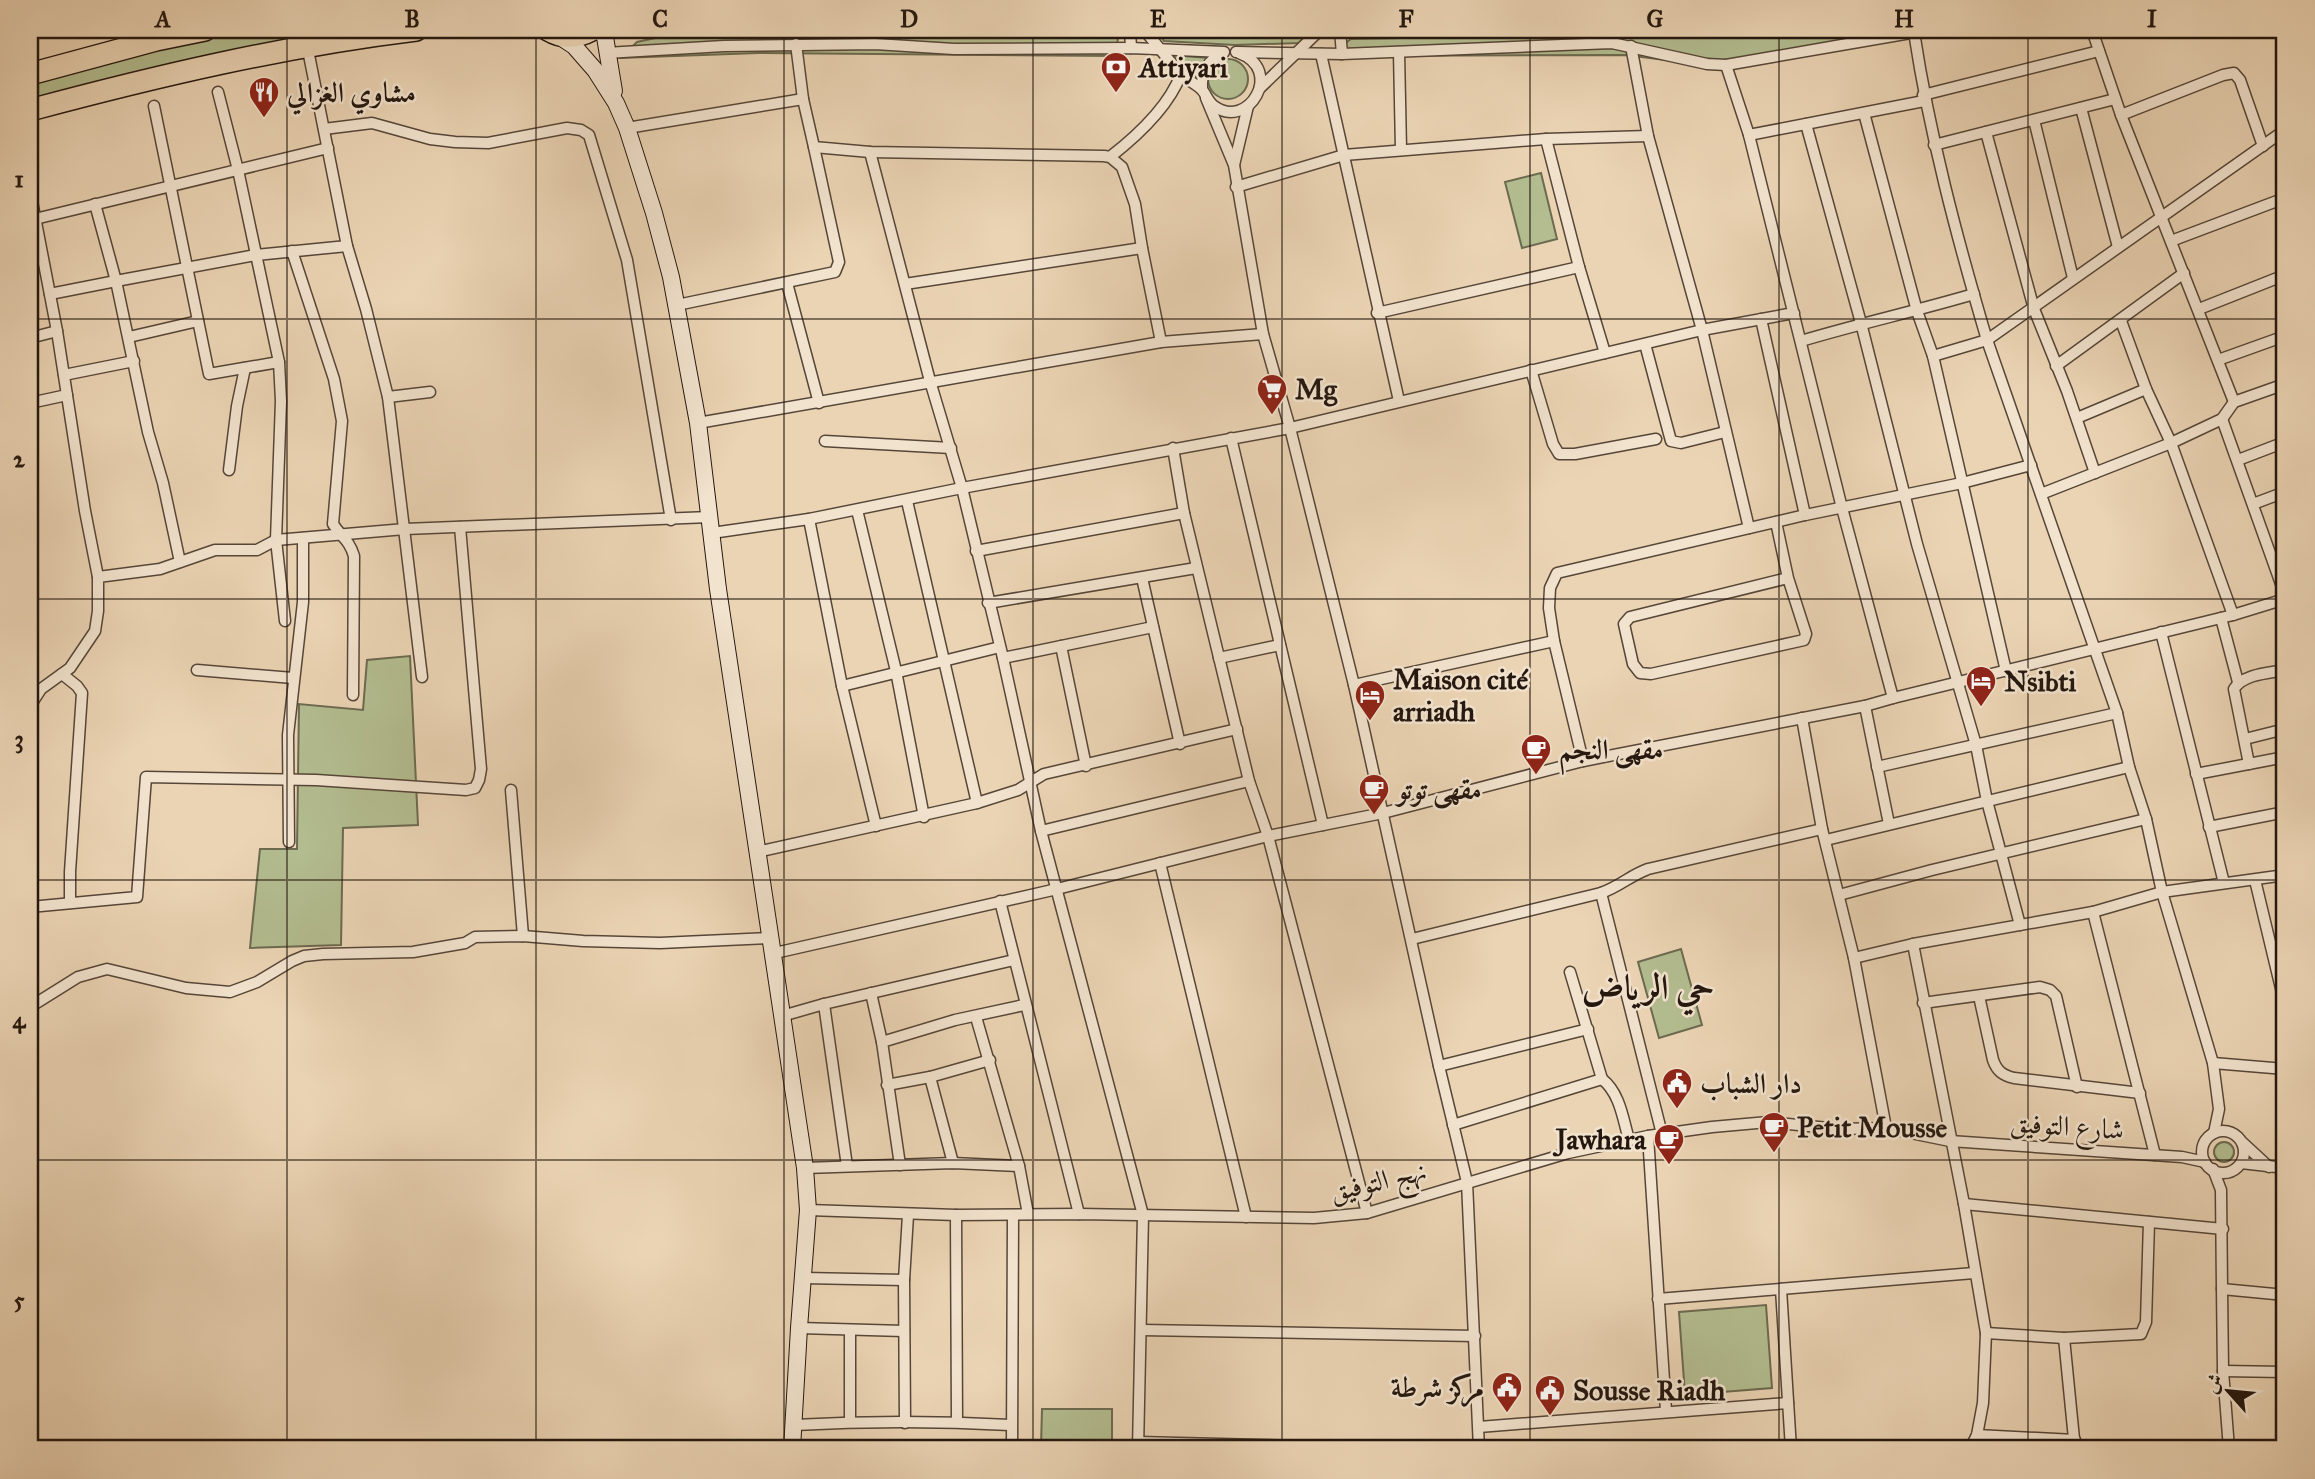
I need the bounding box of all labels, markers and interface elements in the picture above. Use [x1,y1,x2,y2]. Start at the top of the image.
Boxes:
text: A [153,5,171,33]
text: B [404,5,420,33]
text: C [652,5,668,33]
text: D [900,5,918,33]
text: E [1150,5,1167,33]
text: F [1398,5,1414,33]
text: G [1647,5,1664,33]
text: H [1894,5,1914,33]
text: I [2147,5,2157,33]
bank icon: Attiyari [1099,50,1133,94]
place label: Attiyari [1137,50,1228,85]
restaurant icon: مشاوي الغزالي [247,75,281,119]
place label: مشاوي الغزالي [286,75,416,115]
text: 1 [14,165,24,193]
supermarket icon: Mg [1255,372,1289,416]
place label: Mg [1295,372,1338,407]
text: 2 [13,445,25,473]
place label: Maison cité arriadh [1393,662,1528,729]
hotel icon: Nsibti [1964,664,1998,708]
place label: Nsibti [2004,664,2076,699]
hotel icon: Maison cité arriadh [1353,678,1387,722]
text: 3 [14,725,24,754]
cafe icon: مقهى النجم [1519,732,1553,776]
place label: مقهى النجم [1559,732,1663,775]
cafe icon: مقهى توتو [1357,772,1391,816]
place label: مقهى توتو [1394,772,1482,809]
district label: حي الرياض [1582,966,1714,1016]
text: 4 [13,1006,27,1034]
public building icon: دار الشباب [1660,1066,1694,1110]
place label: دار الشباب [1700,1066,1802,1101]
street label: شارع التوفيق [2008,1105,2125,1153]
cafe icon: Petit Mousse [1757,1110,1791,1154]
place label: Petit Mousse [1797,1110,1948,1145]
place label: Jawhara [1552,1122,1647,1157]
cafe icon: Jawhara [1652,1122,1686,1166]
street label: نهج التوفيق [1326,1153,1431,1216]
text: 5 [14,1286,25,1314]
north arrow [2192,1356,2262,1426]
place label: مركز شرطة [1391,1370,1484,1408]
public building icon: مركز شرطة [1490,1370,1524,1414]
text: ش [2199,1370,2228,1397]
public building icon: Sousse Riadh [1533,1373,1567,1417]
place label: Sousse Riadh [1573,1373,1726,1408]

